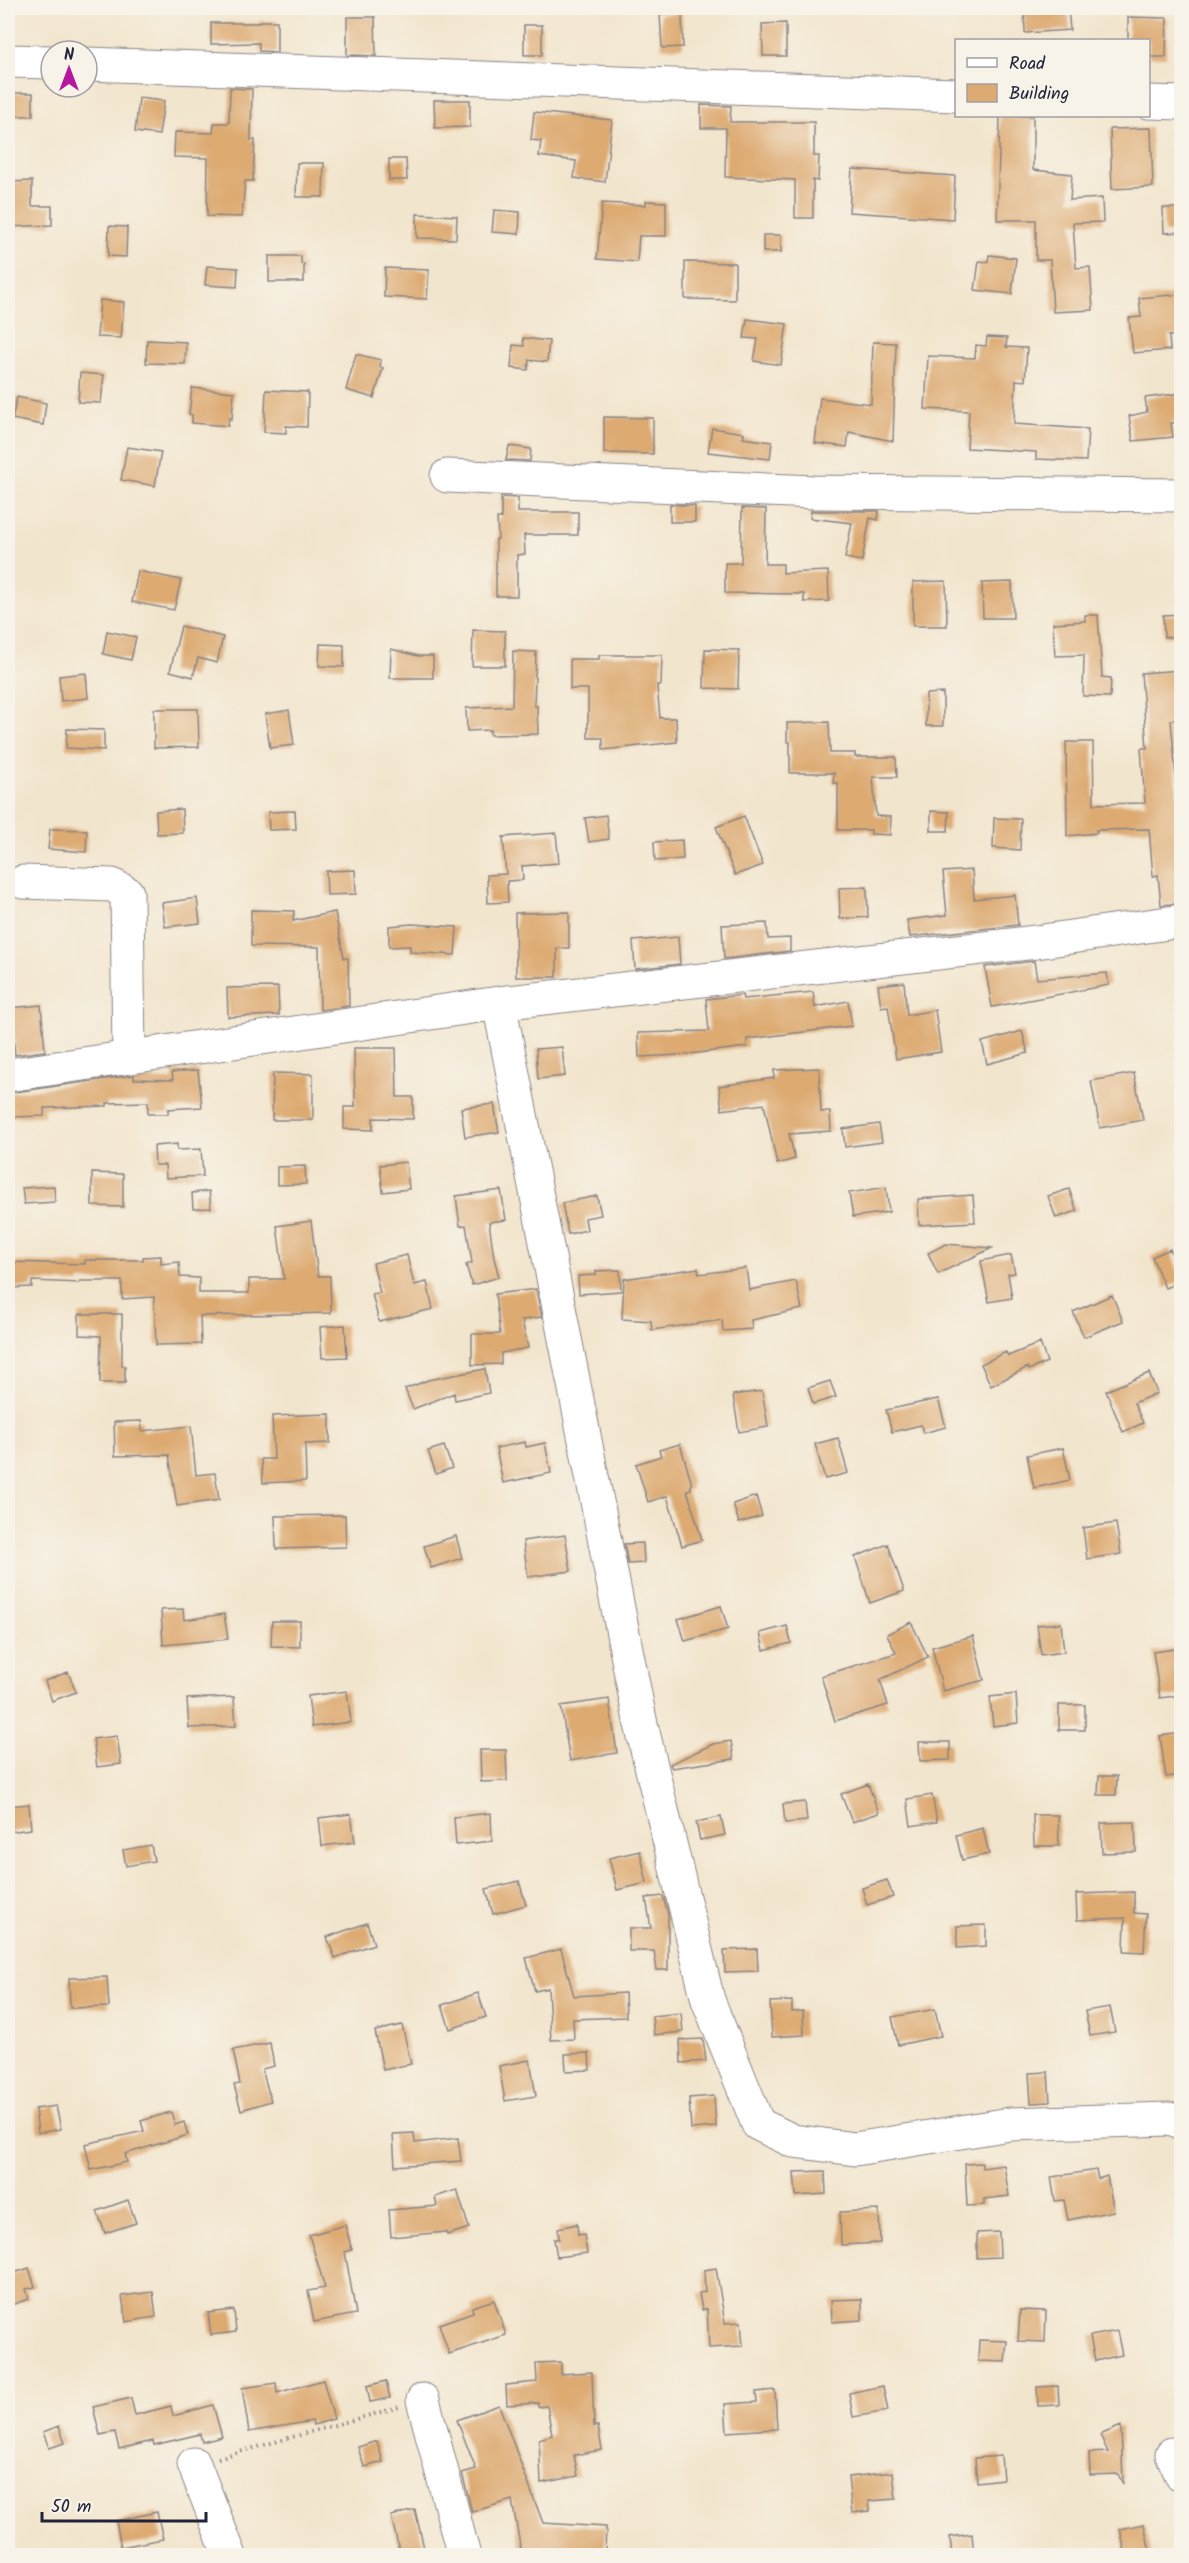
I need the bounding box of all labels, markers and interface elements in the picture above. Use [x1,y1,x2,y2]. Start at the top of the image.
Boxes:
north arrow [39,39,99,99]
legend [955,39,1150,117]
text: N [64,43,74,68]
text: Road [1009,50,1046,79]
text: Building [1009,80,1069,109]
scale bar [42,2485,206,2523]
text: 50 m [51,2493,91,2522]

